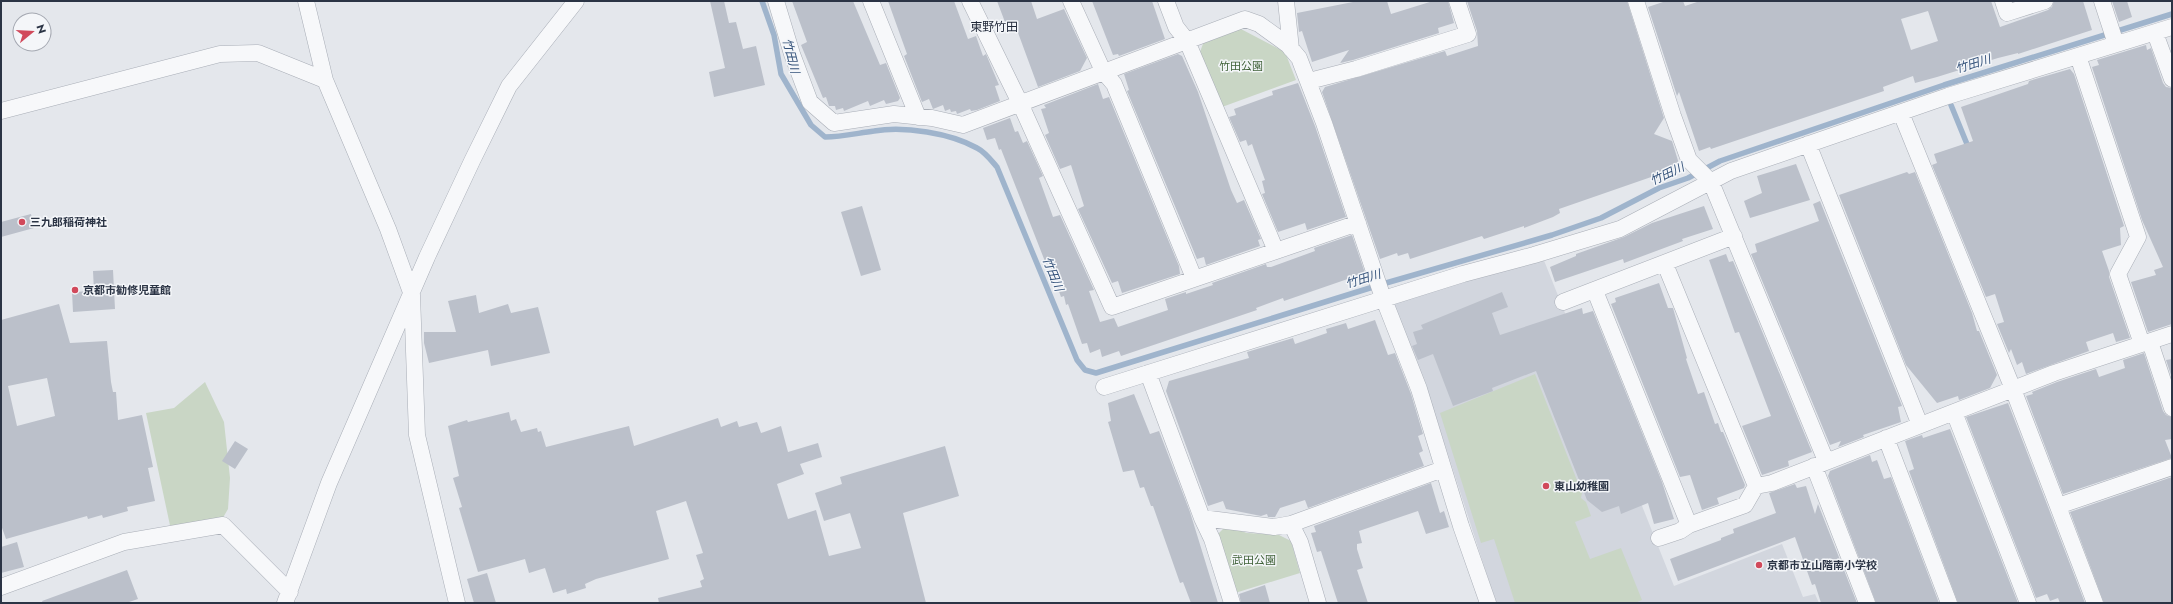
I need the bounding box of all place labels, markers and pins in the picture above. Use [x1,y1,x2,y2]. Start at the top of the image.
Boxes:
place label: 三九郎稲荷神社 [30,214,107,230]
marker: 三九郎稲荷神社 [17,217,27,227]
place label: 京都市勧修児童館 [83,282,171,298]
marker: 京都市勧修児童館 [70,285,80,295]
place label: 東山幼稚園 [1554,478,1609,494]
marker: 東山幼稚園 [1541,481,1551,491]
place label: 京都市立山階南小学校 [1767,557,1877,573]
marker: 京都市立山階南小学校 [1754,560,1764,570]

